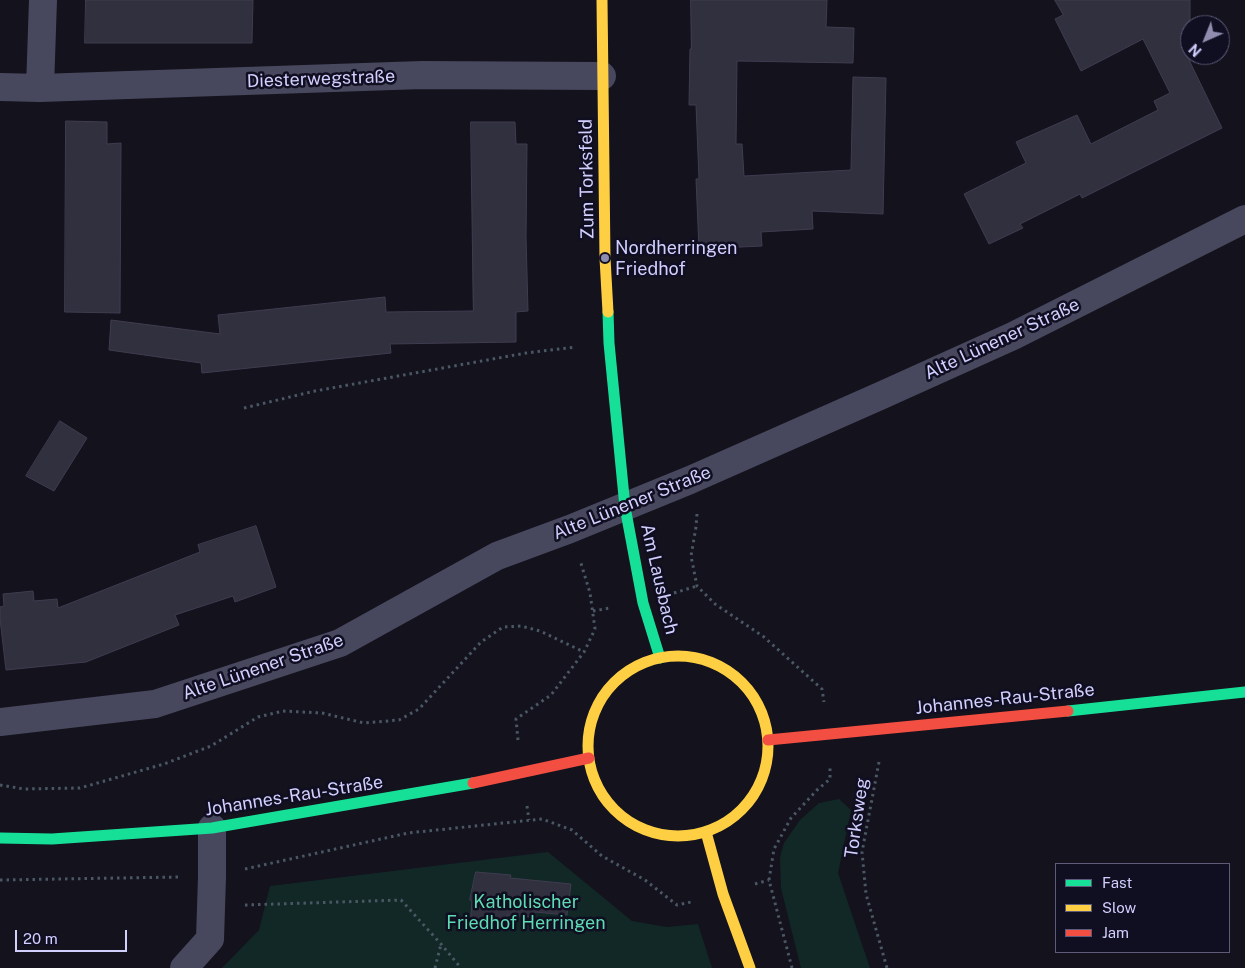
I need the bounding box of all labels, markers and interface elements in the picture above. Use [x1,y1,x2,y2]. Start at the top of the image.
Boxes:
north arrow [1180,15,1230,65]
text: N [1186,41,1205,60]
street label: Diesterwegstraße [246,66,396,92]
street label: Zum Torksfeld [575,119,599,239]
place label: Nordherringen Friedhof [615,237,737,280]
marker: Nordherringen Friedhof [599,252,611,264]
street label: Alte Lünener Straße [921,294,1083,384]
street label: Alte Lünener Straße [550,461,714,545]
street label: Am Lausbach [636,522,682,636]
street label: Alte Lünener Straße [180,629,346,705]
street label: Johannes-Rau-Straße [914,679,1096,719]
street label: Johannes-Rau-Straße [203,771,385,821]
street label: Torksweg [841,776,873,860]
legend [1055,863,1230,953]
text: Fast [1102,874,1132,891]
park label: Katholischer Friedhof Herringen [446,891,606,934]
text: Slow [1102,899,1136,916]
scale bar [18,920,130,952]
text: Jam [1102,924,1129,941]
text: 20 m [23,930,58,947]

